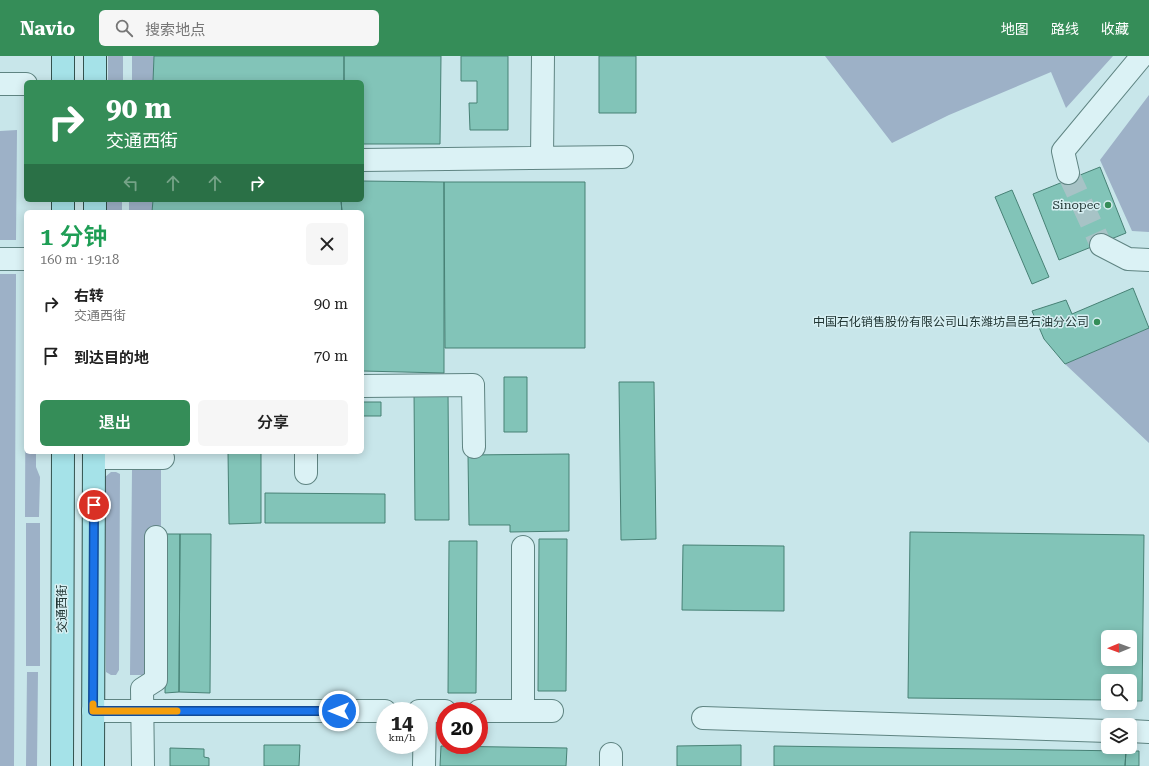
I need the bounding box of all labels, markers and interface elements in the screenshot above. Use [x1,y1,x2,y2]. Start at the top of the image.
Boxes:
search box [99,10,379,46]
text: Navio [20,17,75,40]
icon: search [113,17,135,39]
text: 搜索地点 [145,21,205,39]
text: 地图 [1001,21,1029,37]
text: 路线 [1051,21,1079,37]
text: 收藏 [1101,21,1129,37]
text: 90 m [106,92,171,125]
icon: right [40,96,92,148]
text: 交通西街 [106,130,178,151]
icon: left [120,172,142,194]
icon: ahead [162,172,184,194]
icon: ahead [204,172,226,194]
icon: right [246,172,268,194]
place label: Sinopec [1052,198,1100,212]
marker: Sinopec [1103,200,1113,210]
text: 1 分钟 [40,223,108,251]
button: close [306,223,348,265]
text: 160 m · 19:18 [40,252,119,267]
text: 右转 [74,287,104,305]
icon: right [40,293,62,315]
text: 90 m [314,295,348,313]
text: 交通西街 [74,308,126,323]
place label: 中国石化销售股份有限公司山东潍坊昌邑石油分公司 [813,315,1089,329]
marker: 中国石化销售股份有限公司山东潍坊昌邑石油分公司 [1092,317,1102,327]
icon: arrive [40,345,62,367]
text: 70 m [314,347,348,365]
text: 到达目的地 [74,349,149,367]
button: 退出 [40,400,190,446]
button: 分享 [198,400,348,446]
pin [77,488,111,522]
icon: arrive [83,494,105,516]
street label: 交通西街 [55,585,69,633]
north arrow [1101,630,1137,666]
map controls [1101,630,1137,754]
button: search [1101,674,1137,710]
position arrow [318,690,360,732]
speed limit sign: 20 [436,702,488,754]
text: 14 [391,711,413,735]
button: layers [1101,718,1137,754]
text: km/h [389,732,415,743]

